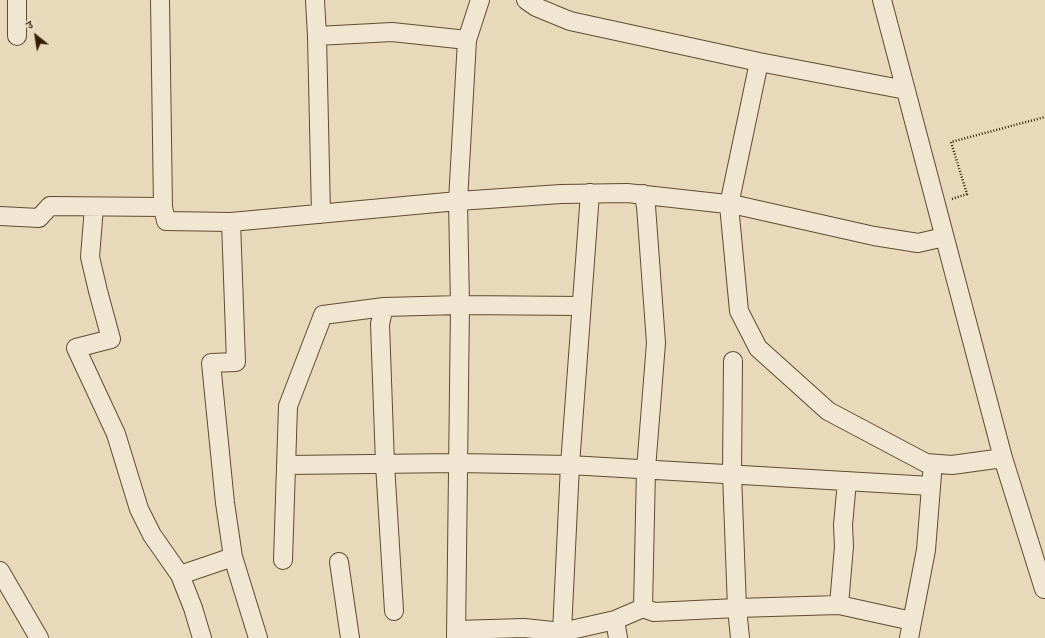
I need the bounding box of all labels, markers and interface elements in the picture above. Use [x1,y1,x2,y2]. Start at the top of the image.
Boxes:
north arrow [16,16,56,56]
text: उ [24,17,36,33]

